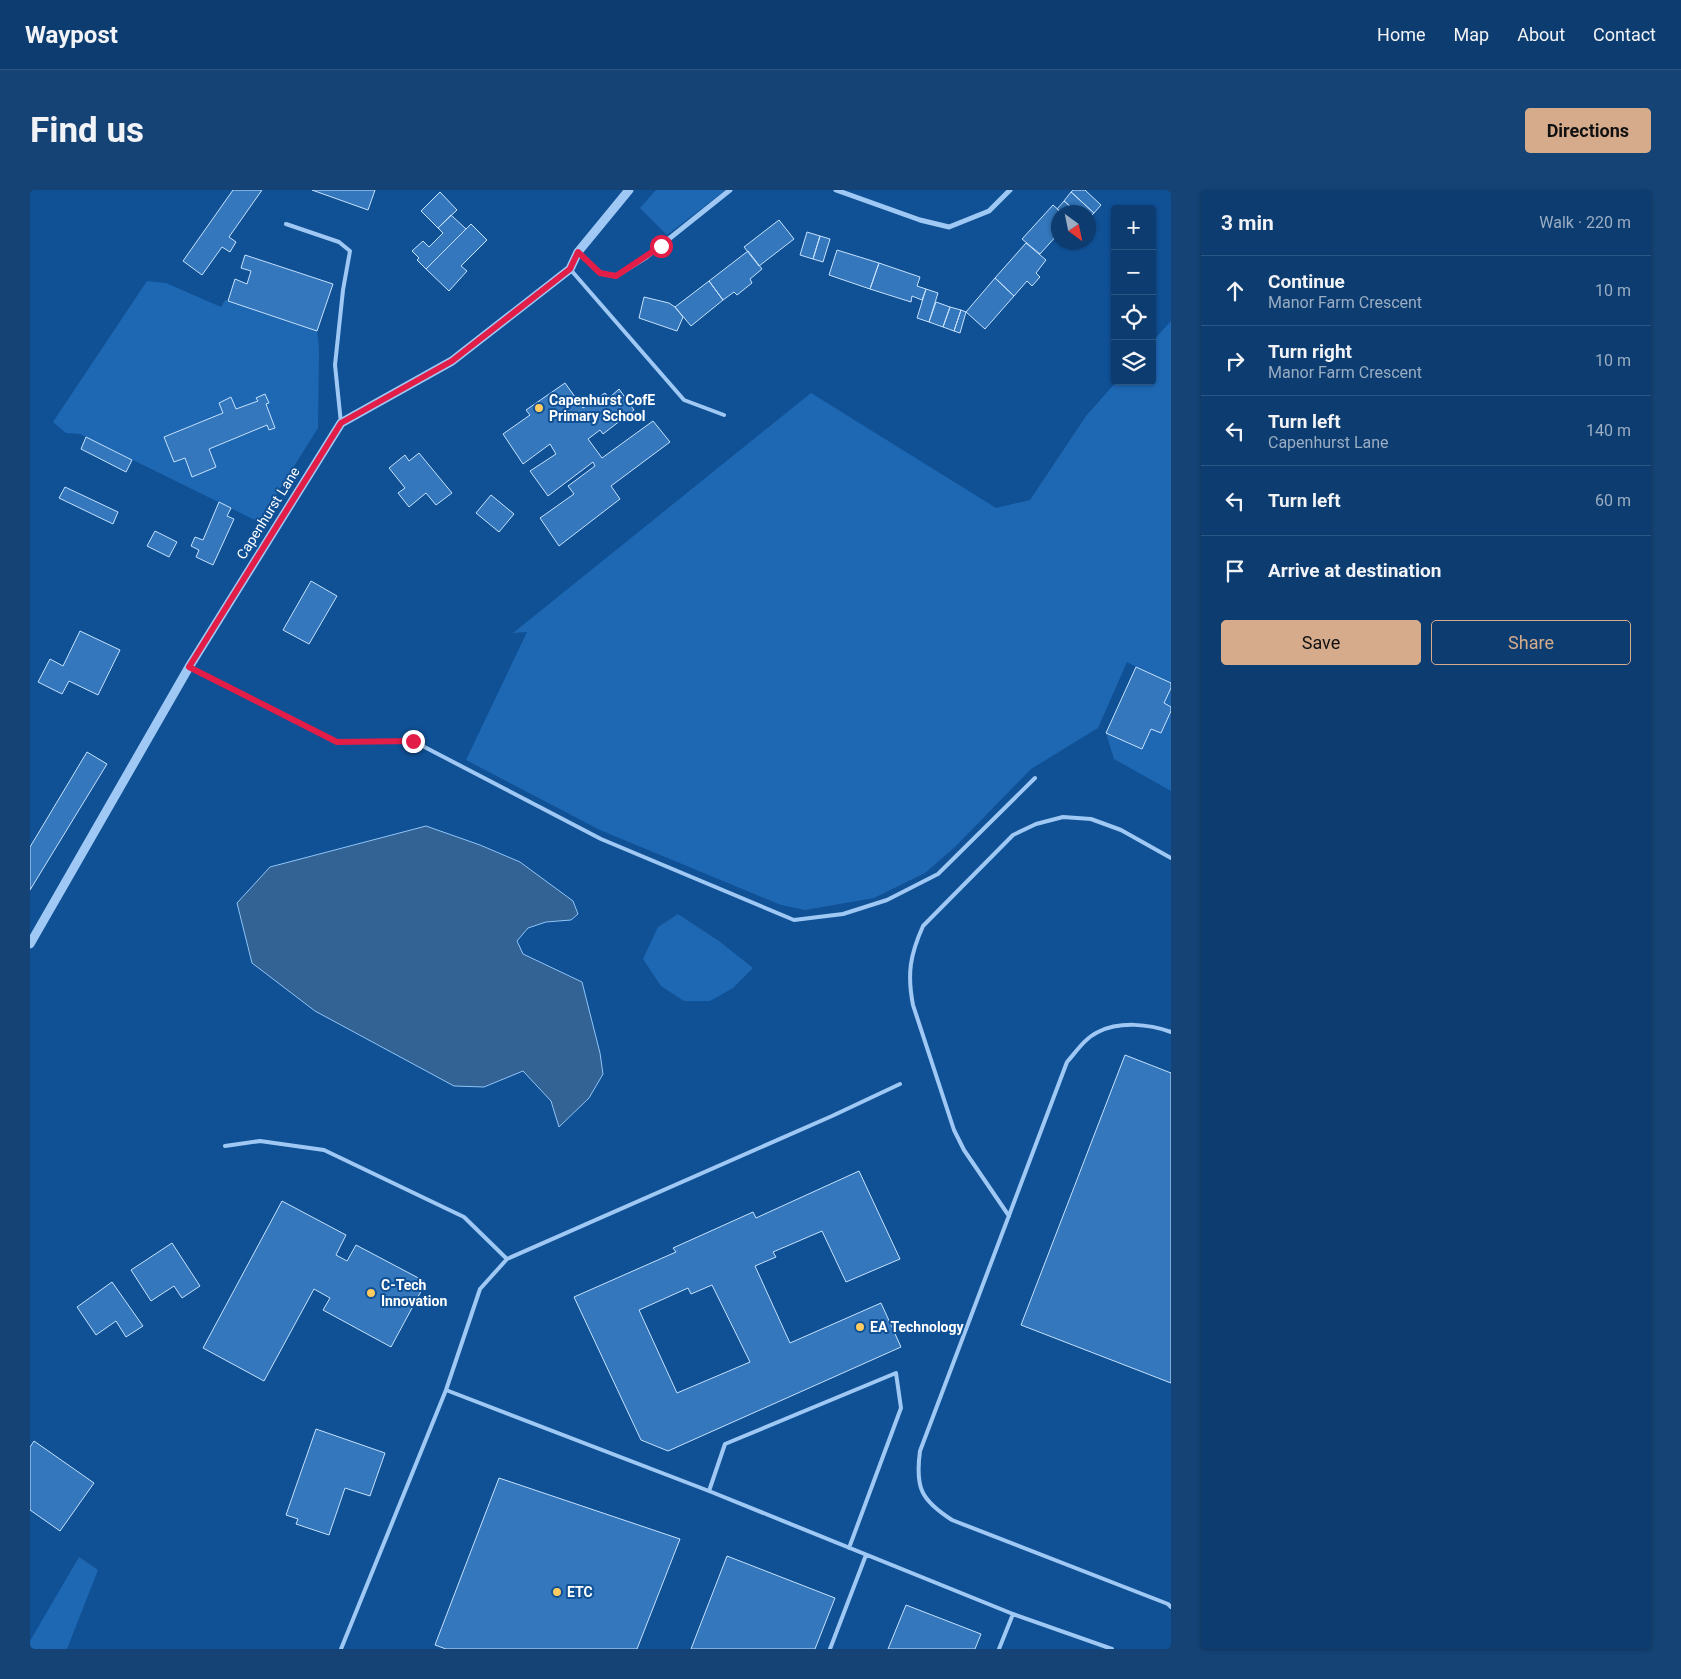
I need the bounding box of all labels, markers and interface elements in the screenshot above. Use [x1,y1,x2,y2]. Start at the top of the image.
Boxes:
text: Waypost [25,21,118,49]
text: Home [1377,24,1426,45]
text: Map [1454,24,1489,45]
text: About [1517,24,1565,45]
text: Contact [1593,24,1656,45]
button: Directions [1525,108,1651,153]
text: Find us [30,110,144,151]
north arrow [1051,205,1096,250]
map controls [1111,205,1156,385]
button: + [1111,205,1156,250]
text: 3 min [1221,211,1274,235]
text: Walk · 220 m [1539,213,1631,232]
route start [650,235,673,258]
button: − [1111,250,1156,295]
text: Continue [1268,270,1345,293]
icon: ahead [1221,277,1249,305]
text: 10 m [1595,281,1631,300]
text: Manor Farm Crescent [1268,293,1422,312]
button: locate [1111,295,1156,340]
button: layers [1111,340,1156,385]
text: Turn right [1268,340,1352,363]
icon: right [1221,347,1249,375]
text: 10 m [1595,351,1631,370]
text: Manor Farm Crescent [1268,363,1422,382]
place label: Capenhurst CofE Primary School [549,392,655,424]
marker: Capenhurst CofE Primary School [533,402,545,414]
text: Turn left [1268,410,1341,433]
icon: left [1221,417,1249,445]
text: 140 m [1586,421,1631,440]
text: Capenhurst Lane [1268,433,1389,452]
street label: Capenhurst Lane [233,464,303,562]
icon: left [1221,487,1249,515]
text: Turn left [1268,489,1341,512]
text: 60 m [1595,491,1631,510]
icon: arrive [1221,557,1249,585]
text: Arrive at destination [1268,559,1441,582]
button: Save [1221,620,1421,665]
button: Share [1431,620,1631,665]
route end [402,730,425,753]
place label: C-Tech Innovation [381,1277,447,1309]
marker: C-Tech Innovation [365,1287,377,1299]
place label: EA Technology [870,1319,964,1335]
marker: EA Technology [854,1321,866,1333]
place label: ETC [567,1584,593,1600]
marker: ETC [551,1586,563,1598]

